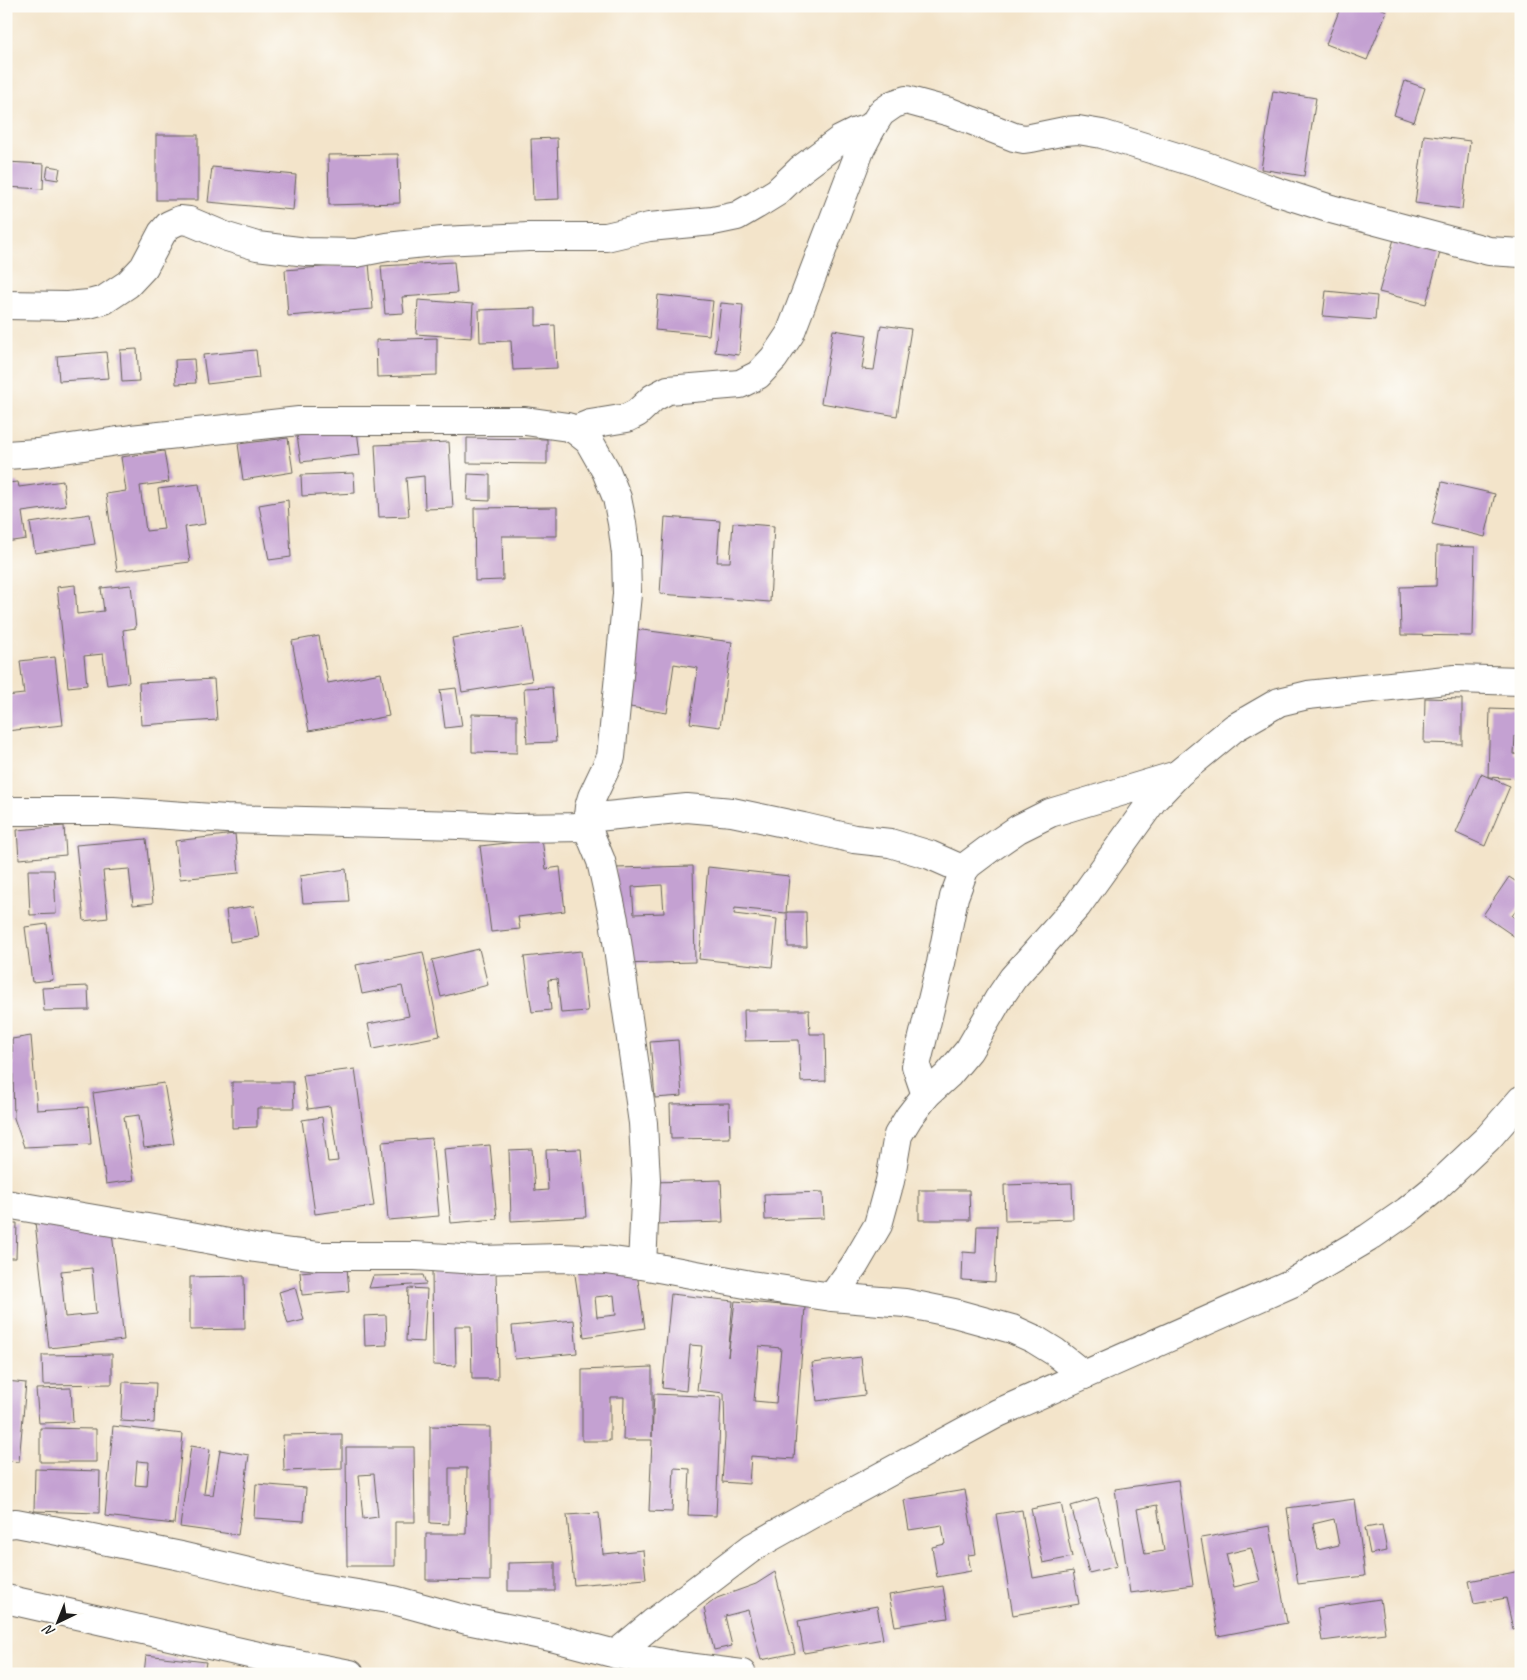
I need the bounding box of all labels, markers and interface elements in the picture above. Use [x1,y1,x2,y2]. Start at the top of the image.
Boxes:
north arrow [32,1598,82,1648]
text: N [39,1620,58,1640]

